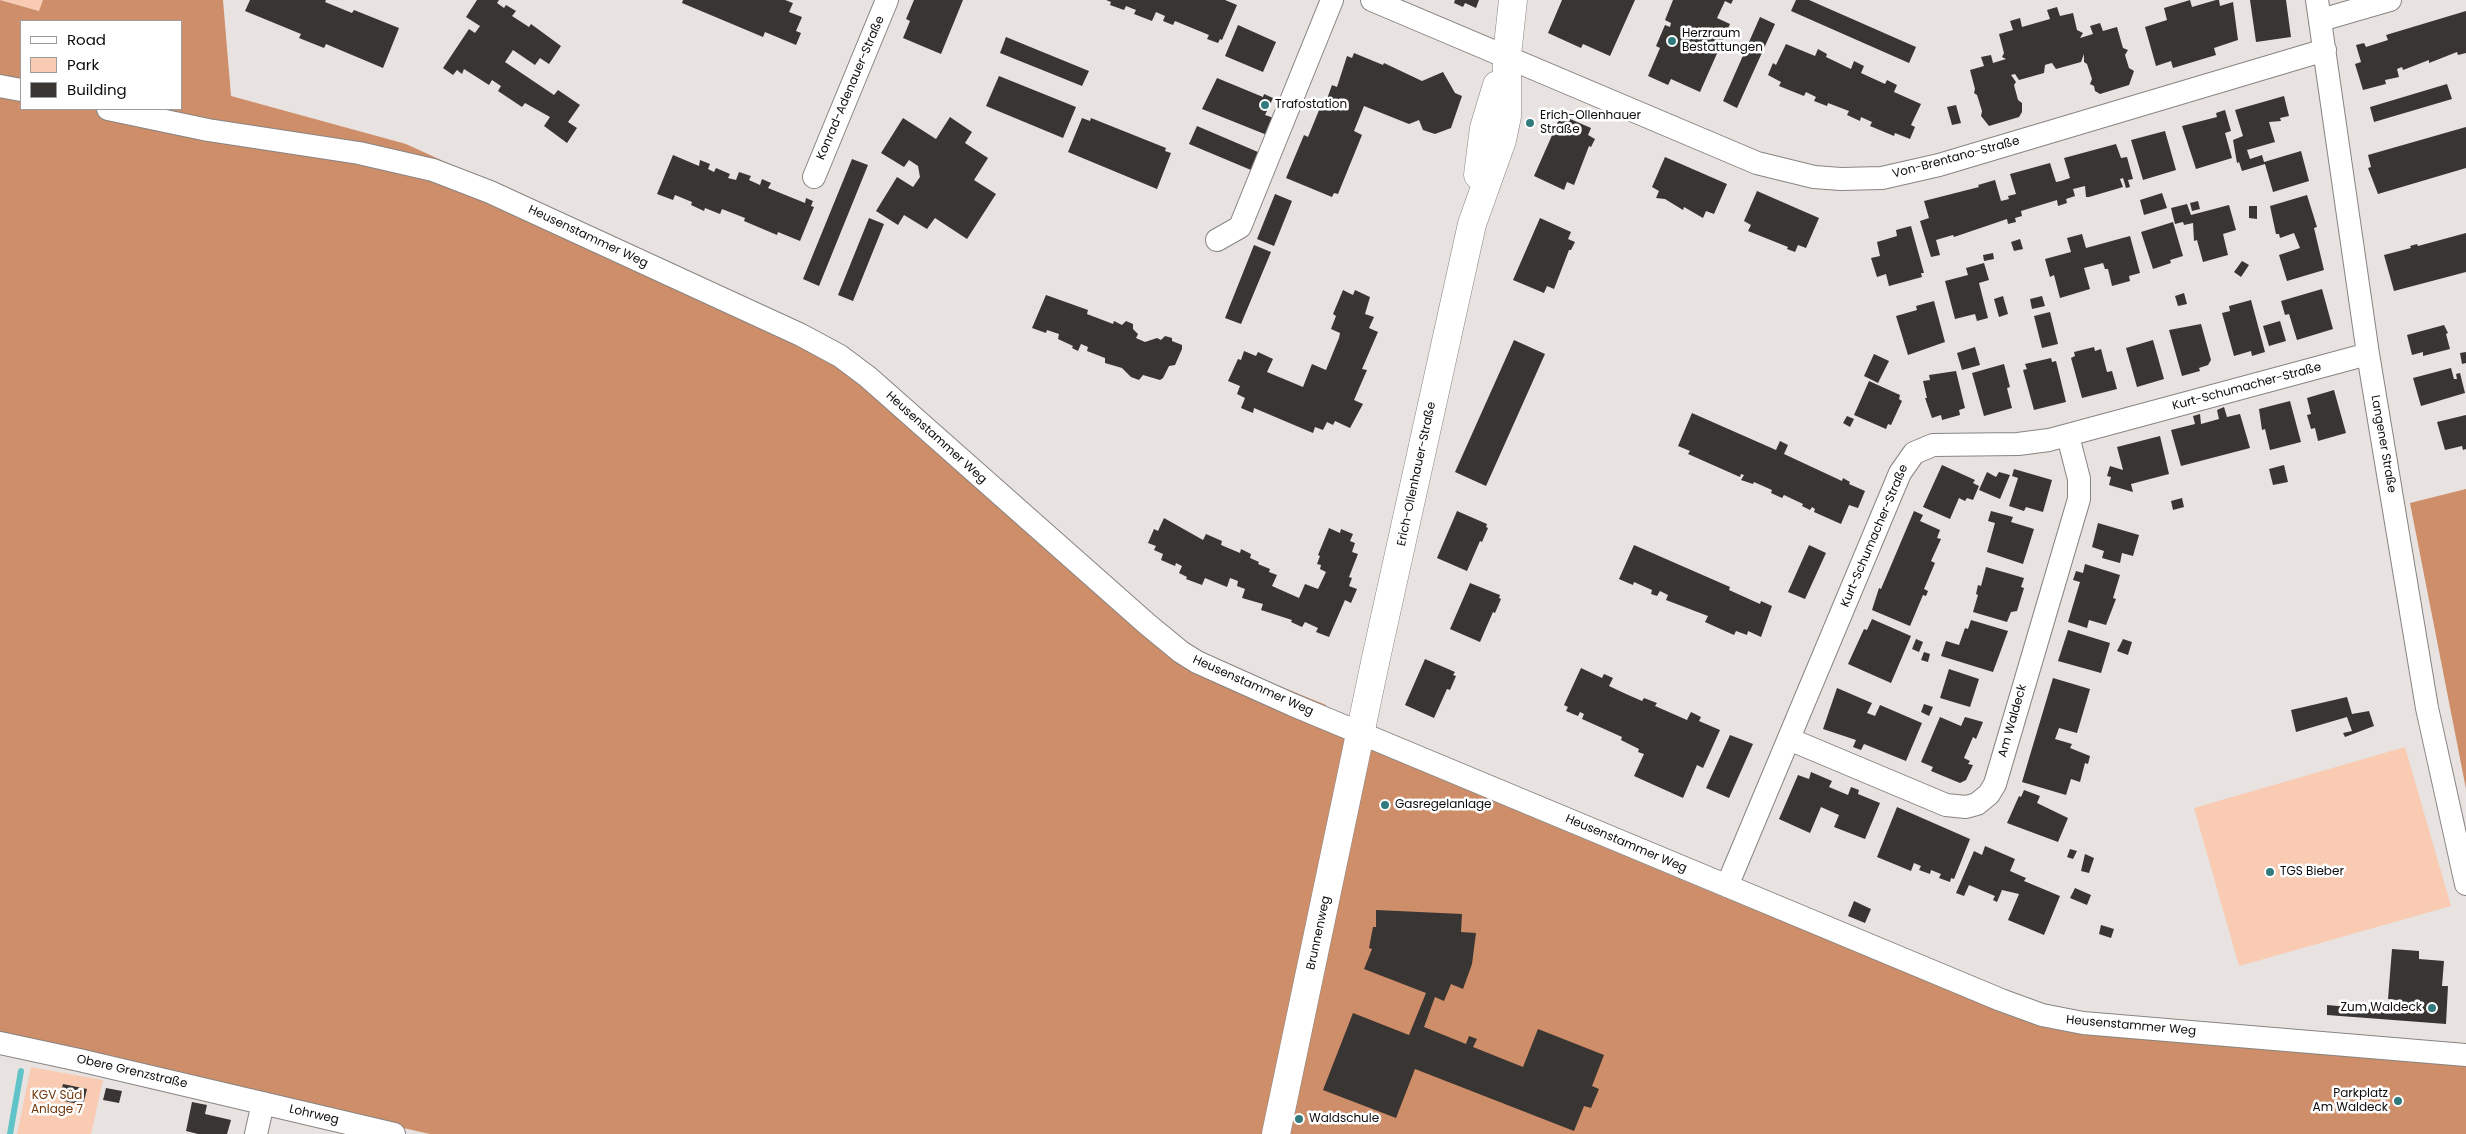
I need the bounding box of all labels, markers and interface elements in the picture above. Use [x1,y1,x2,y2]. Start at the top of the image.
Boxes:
street label: Konrad-Adenauer-Straße [814,14,888,162]
legend [20,20,182,110]
place label: Herzraum Bestattungen [1682,27,1763,55]
text: Road [67,29,106,50]
marker: Herzraum Bestattungen [1666,35,1678,47]
text: Park [67,54,99,75]
text: Building [67,79,127,100]
place label: Trafostation [1275,98,1347,112]
marker: Trafostation [1259,99,1271,111]
place label: Erich-Ollenhauer Straße [1540,109,1641,137]
marker: Erich-Ollenhauer Straße [1524,117,1536,129]
street label: Von-Brentano-Straße [1891,134,2021,182]
street label: Heusenstammer Weg [526,203,650,271]
street label: Kurt-Schumacher-Straße [2171,360,2323,414]
street label: Heusenstammer Weg [883,389,989,487]
street label: Langener Straße [2367,394,2399,494]
street label: Erich-Ollenhauer-Straße [1395,400,1439,548]
street label: Kurt-Schumacher-Straße [1838,462,1912,610]
street label: Heusenstammer Weg [1190,653,1316,719]
street label: Am Waldeck [1996,683,2030,759]
place label: Gasregelanlage [1395,798,1492,812]
marker: Gasregelanlage [1379,799,1391,811]
street label: Heusenstammer Weg [1563,812,1689,876]
place label: TGS Bieber [2280,865,2344,879]
marker: TGS Bieber [2264,866,2276,878]
street label: Brunnenweg [1304,895,1334,971]
place label: Zum Waldeck [2340,1001,2422,1015]
marker: Zum Waldeck [2426,1002,2438,1014]
street label: Heusenstammer Weg [2065,1013,2197,1039]
street label: Obere Grenzstraße [75,1052,189,1092]
place label: Parkplatz Am Waldeck [2313,1087,2388,1115]
park label: KGV Süd Anlage 7 [31,1089,83,1117]
marker: Parkplatz Am Waldeck [2392,1095,2404,1107]
street label: Lohrweg [288,1102,340,1128]
place label: Waldschule [1309,1112,1379,1126]
marker: Waldschule [1293,1113,1305,1125]

